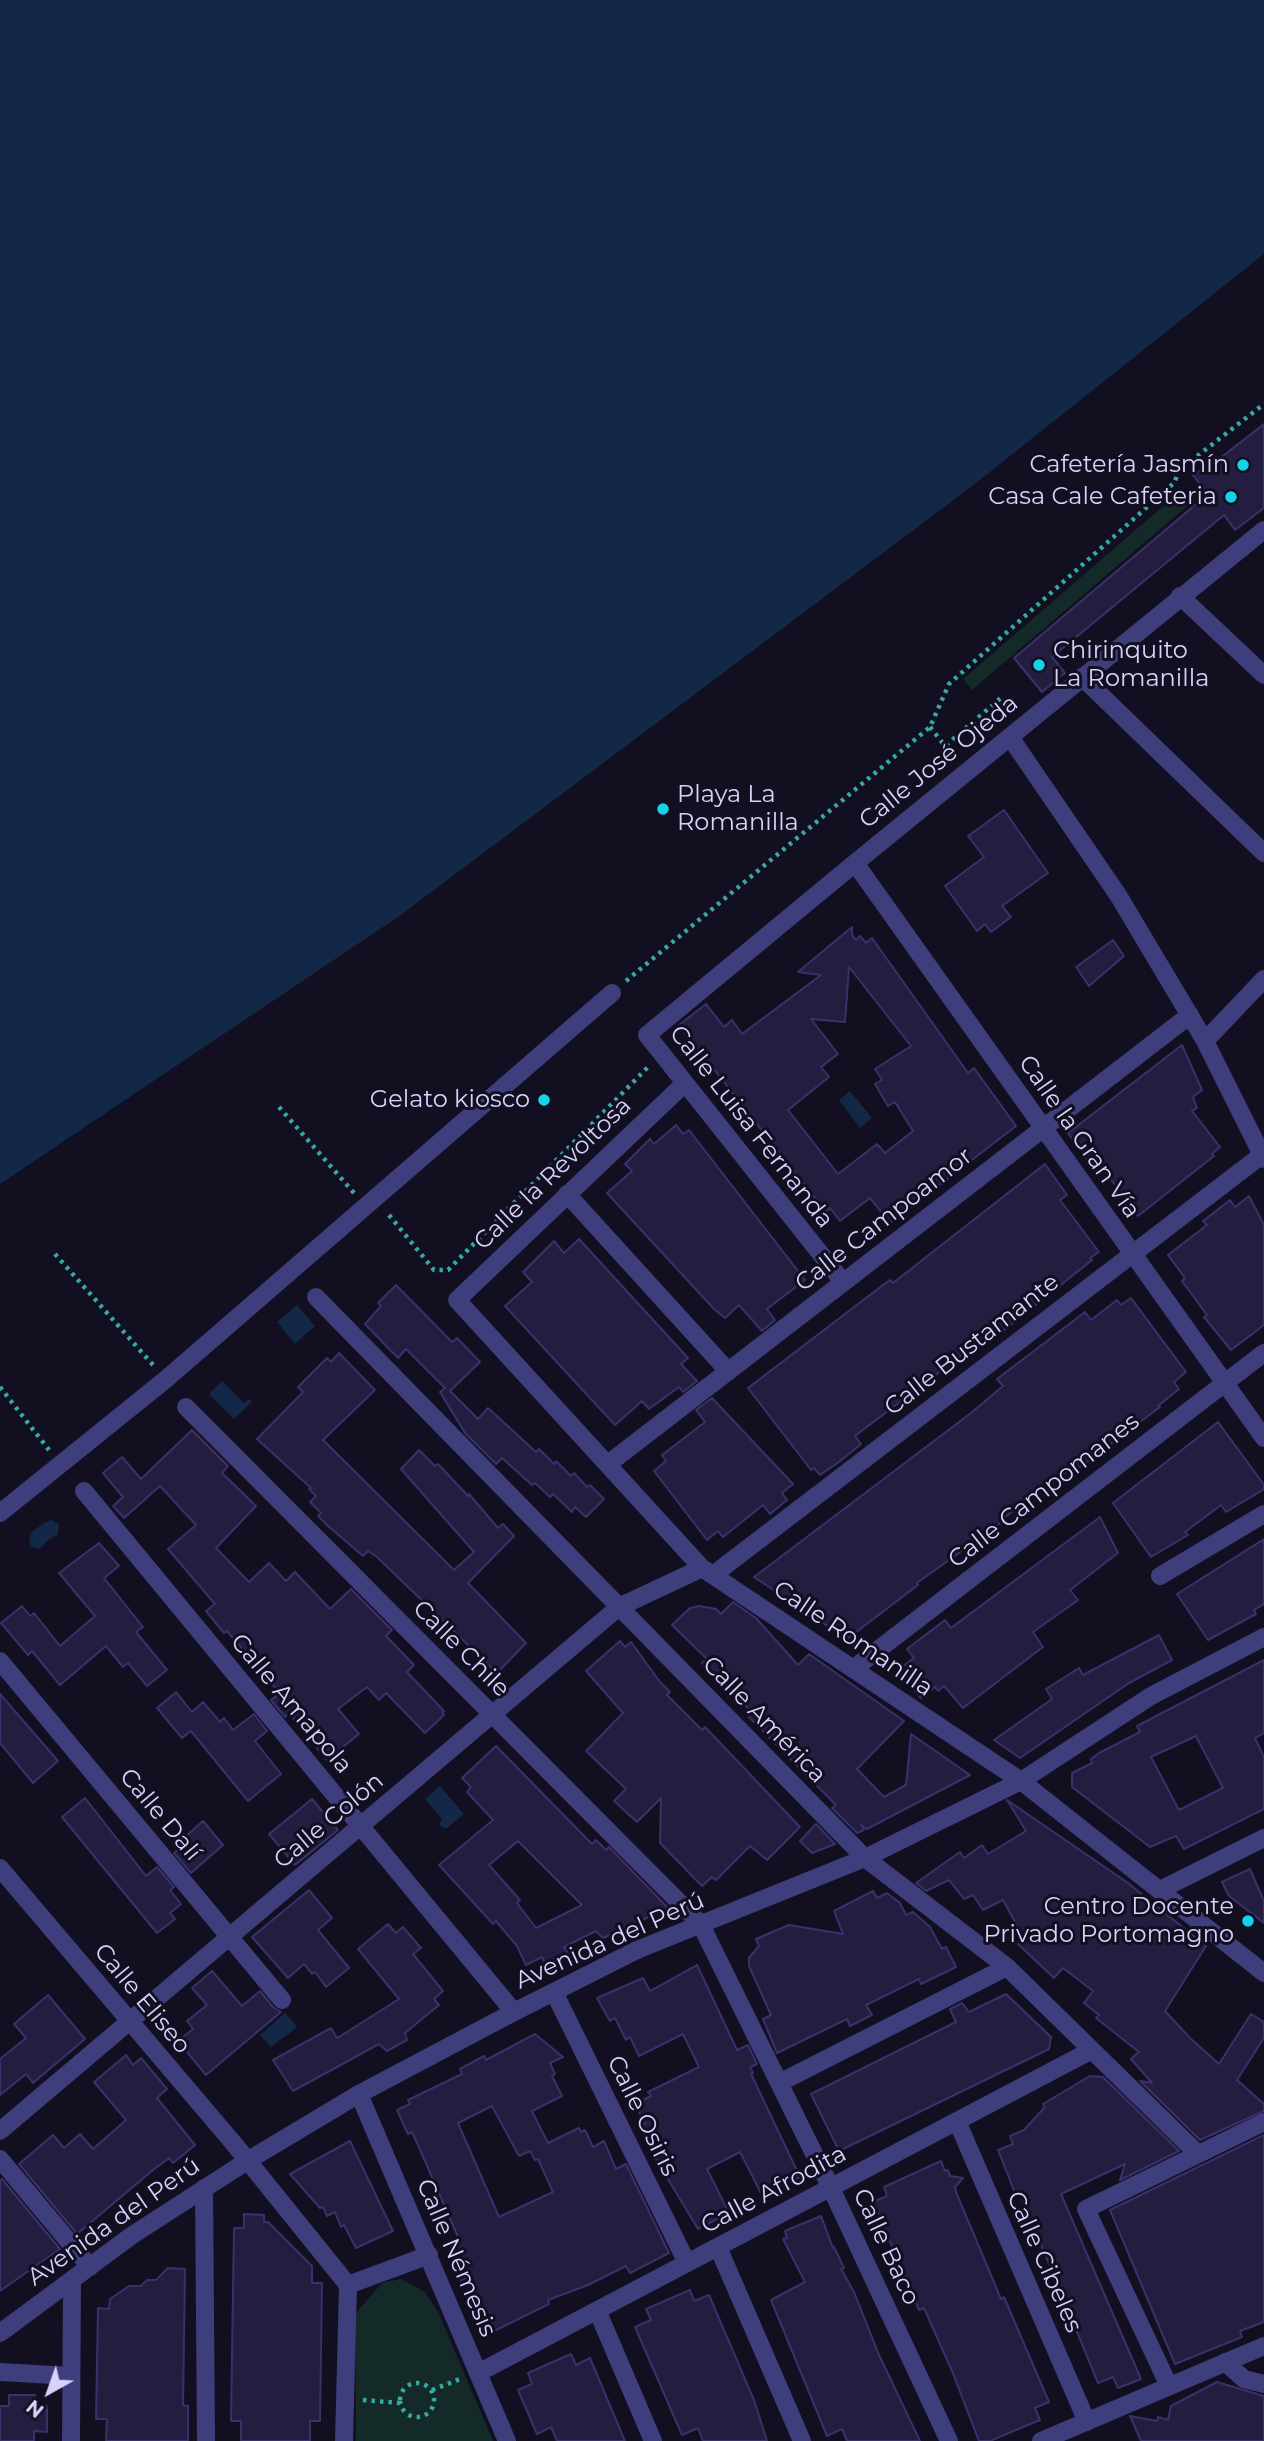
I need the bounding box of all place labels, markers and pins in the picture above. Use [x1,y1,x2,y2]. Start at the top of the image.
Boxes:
place label: Cafetería Jasmín [1029,451,1229,479]
marker: Cafetería Jasmín [1235,457,1251,473]
place label: Casa Cale Cafeteria [988,483,1217,511]
marker: Casa Cale Cafeteria [1223,489,1239,505]
place label: Chirinquito La Romanilla [1053,637,1209,693]
marker: Chirinquito La Romanilla [1031,657,1047,673]
place label: Playa La Romanilla [677,781,799,837]
marker: Playa La Romanilla [655,801,671,817]
place label: Gelato kiosco [370,1086,530,1114]
marker: Gelato kiosco [536,1092,552,1108]
place label: Centro Docente Privado Portomagno [983,1893,1234,1949]
marker: Centro Docente Privado Portomagno [1240,1913,1256,1929]

